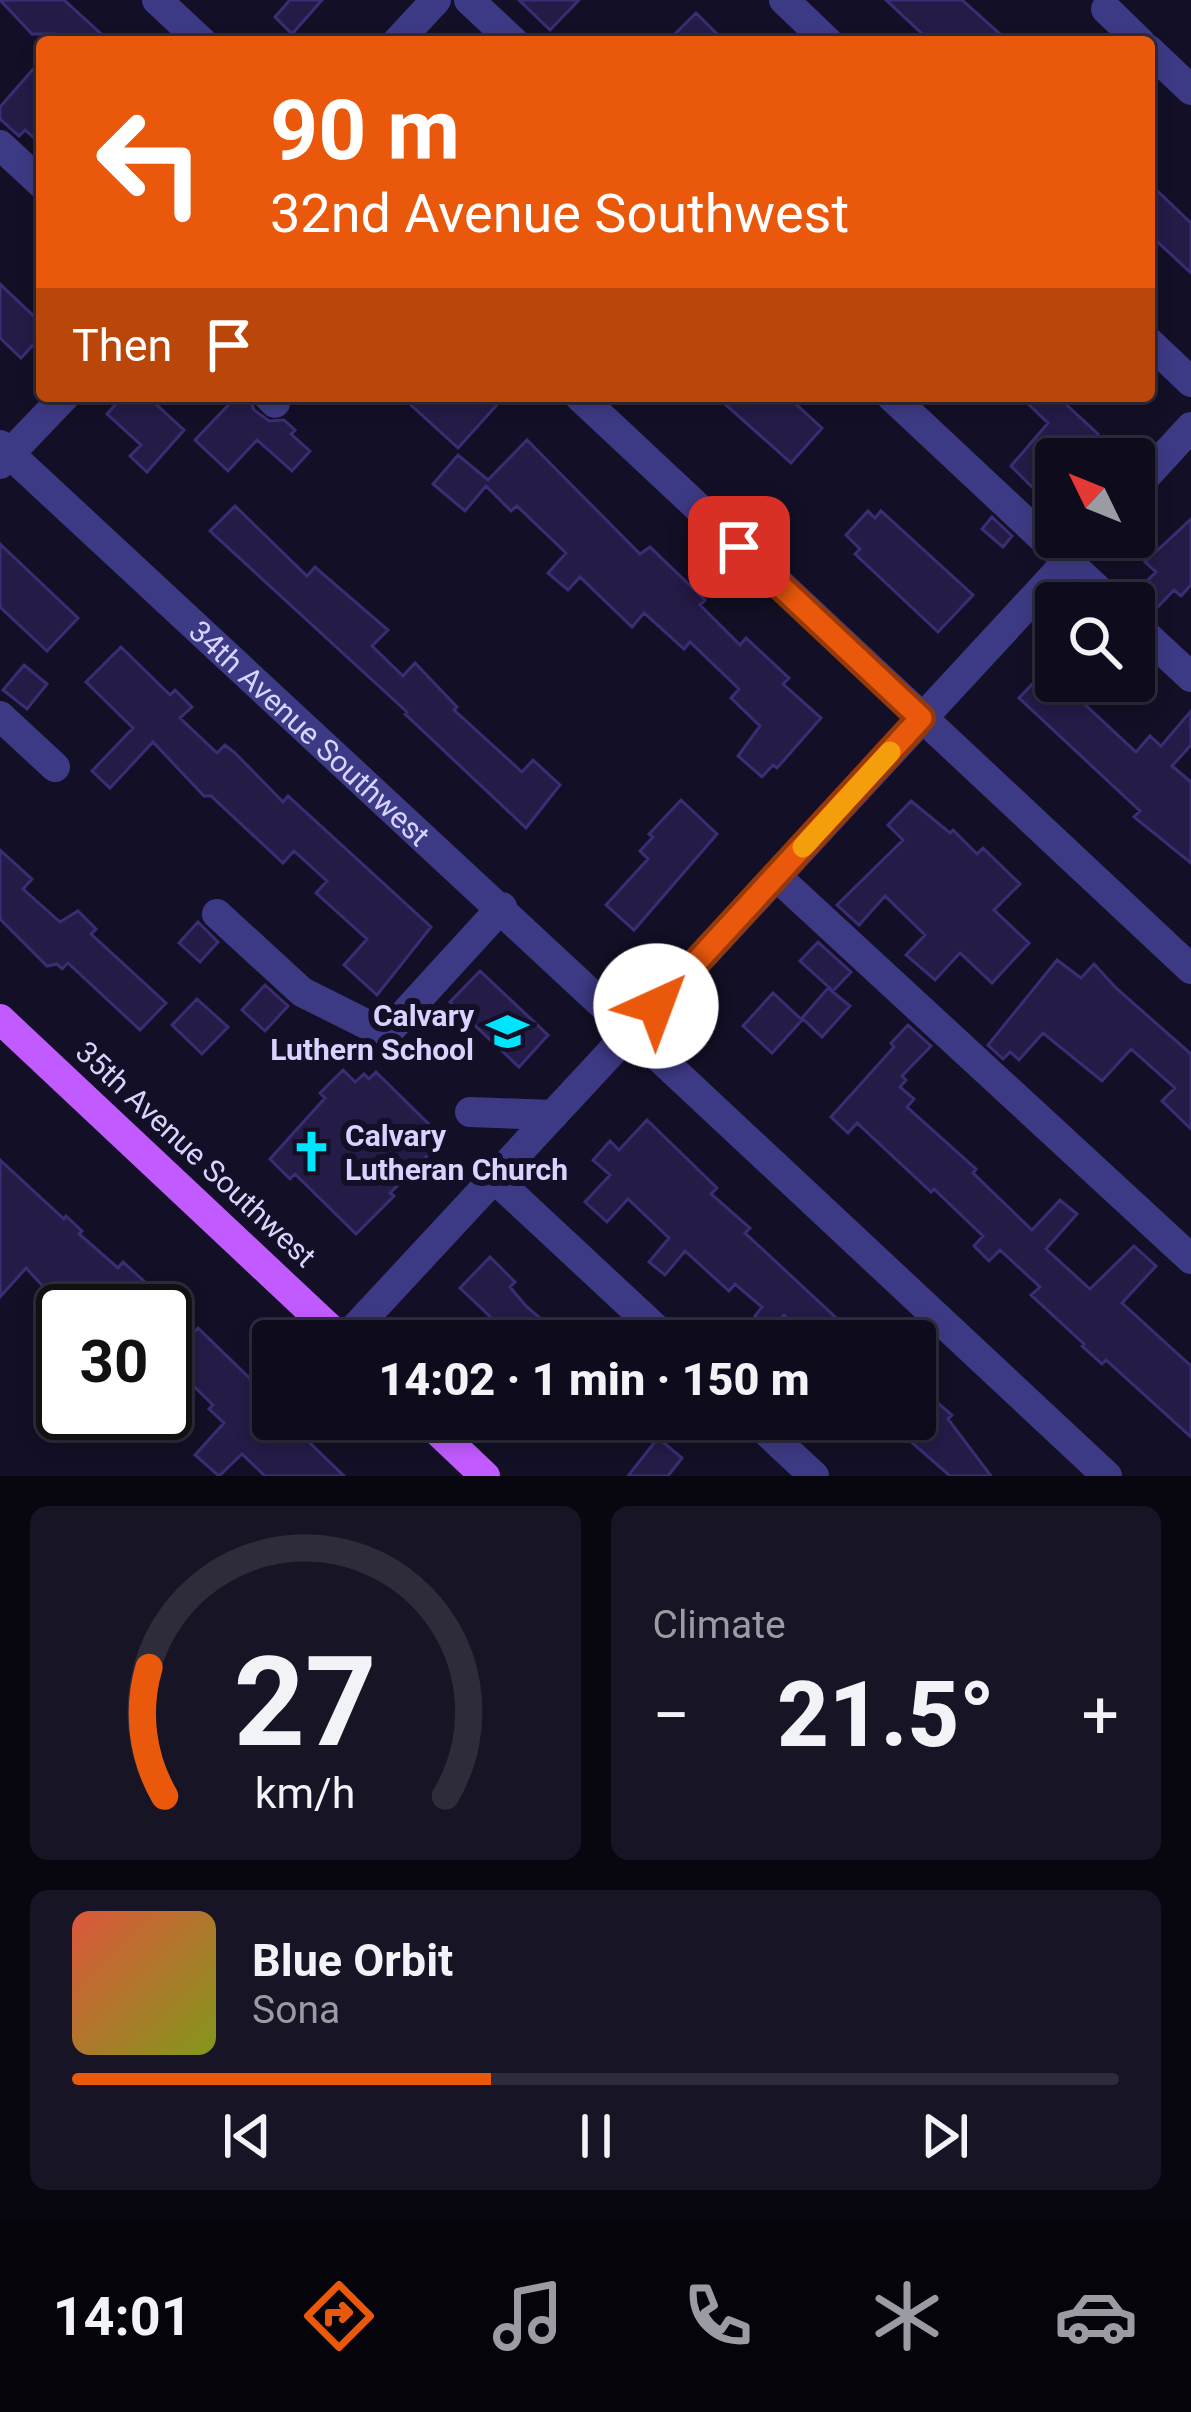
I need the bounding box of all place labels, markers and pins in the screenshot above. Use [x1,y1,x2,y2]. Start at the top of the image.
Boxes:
pin [688,496,790,598]
place label: Calvary Luthern School [270,998,475,1067]
school or university icon: Calvary Luthern School [485,1009,531,1055]
place label: Calvary Lutheran Church [345,1118,568,1187]
church icon: Calvary Lutheran Church [288,1129,334,1175]

